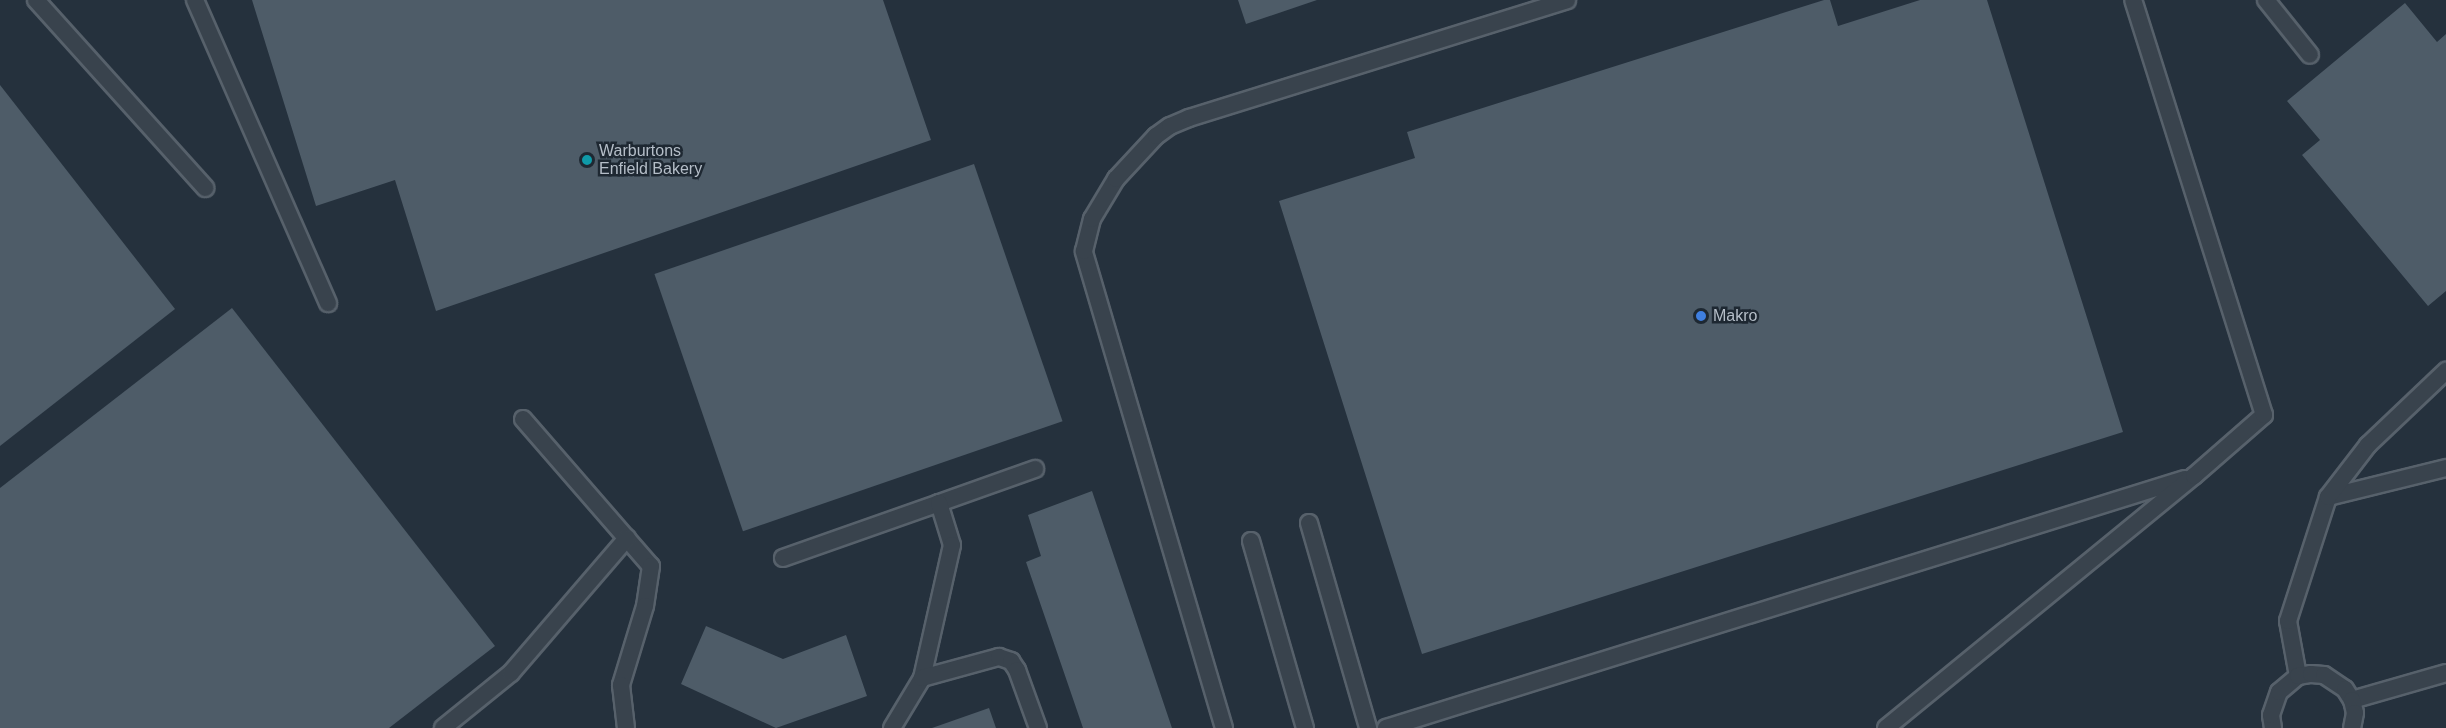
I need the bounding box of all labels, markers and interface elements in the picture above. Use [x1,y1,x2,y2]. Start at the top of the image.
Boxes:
place label: Warburtons Enfield Bakery [599,141,702,179]
marker: Warburtons Enfield Bakery [580,153,594,167]
place label: Makro [1713,306,1757,326]
marker: Makro [1694,309,1708,323]

